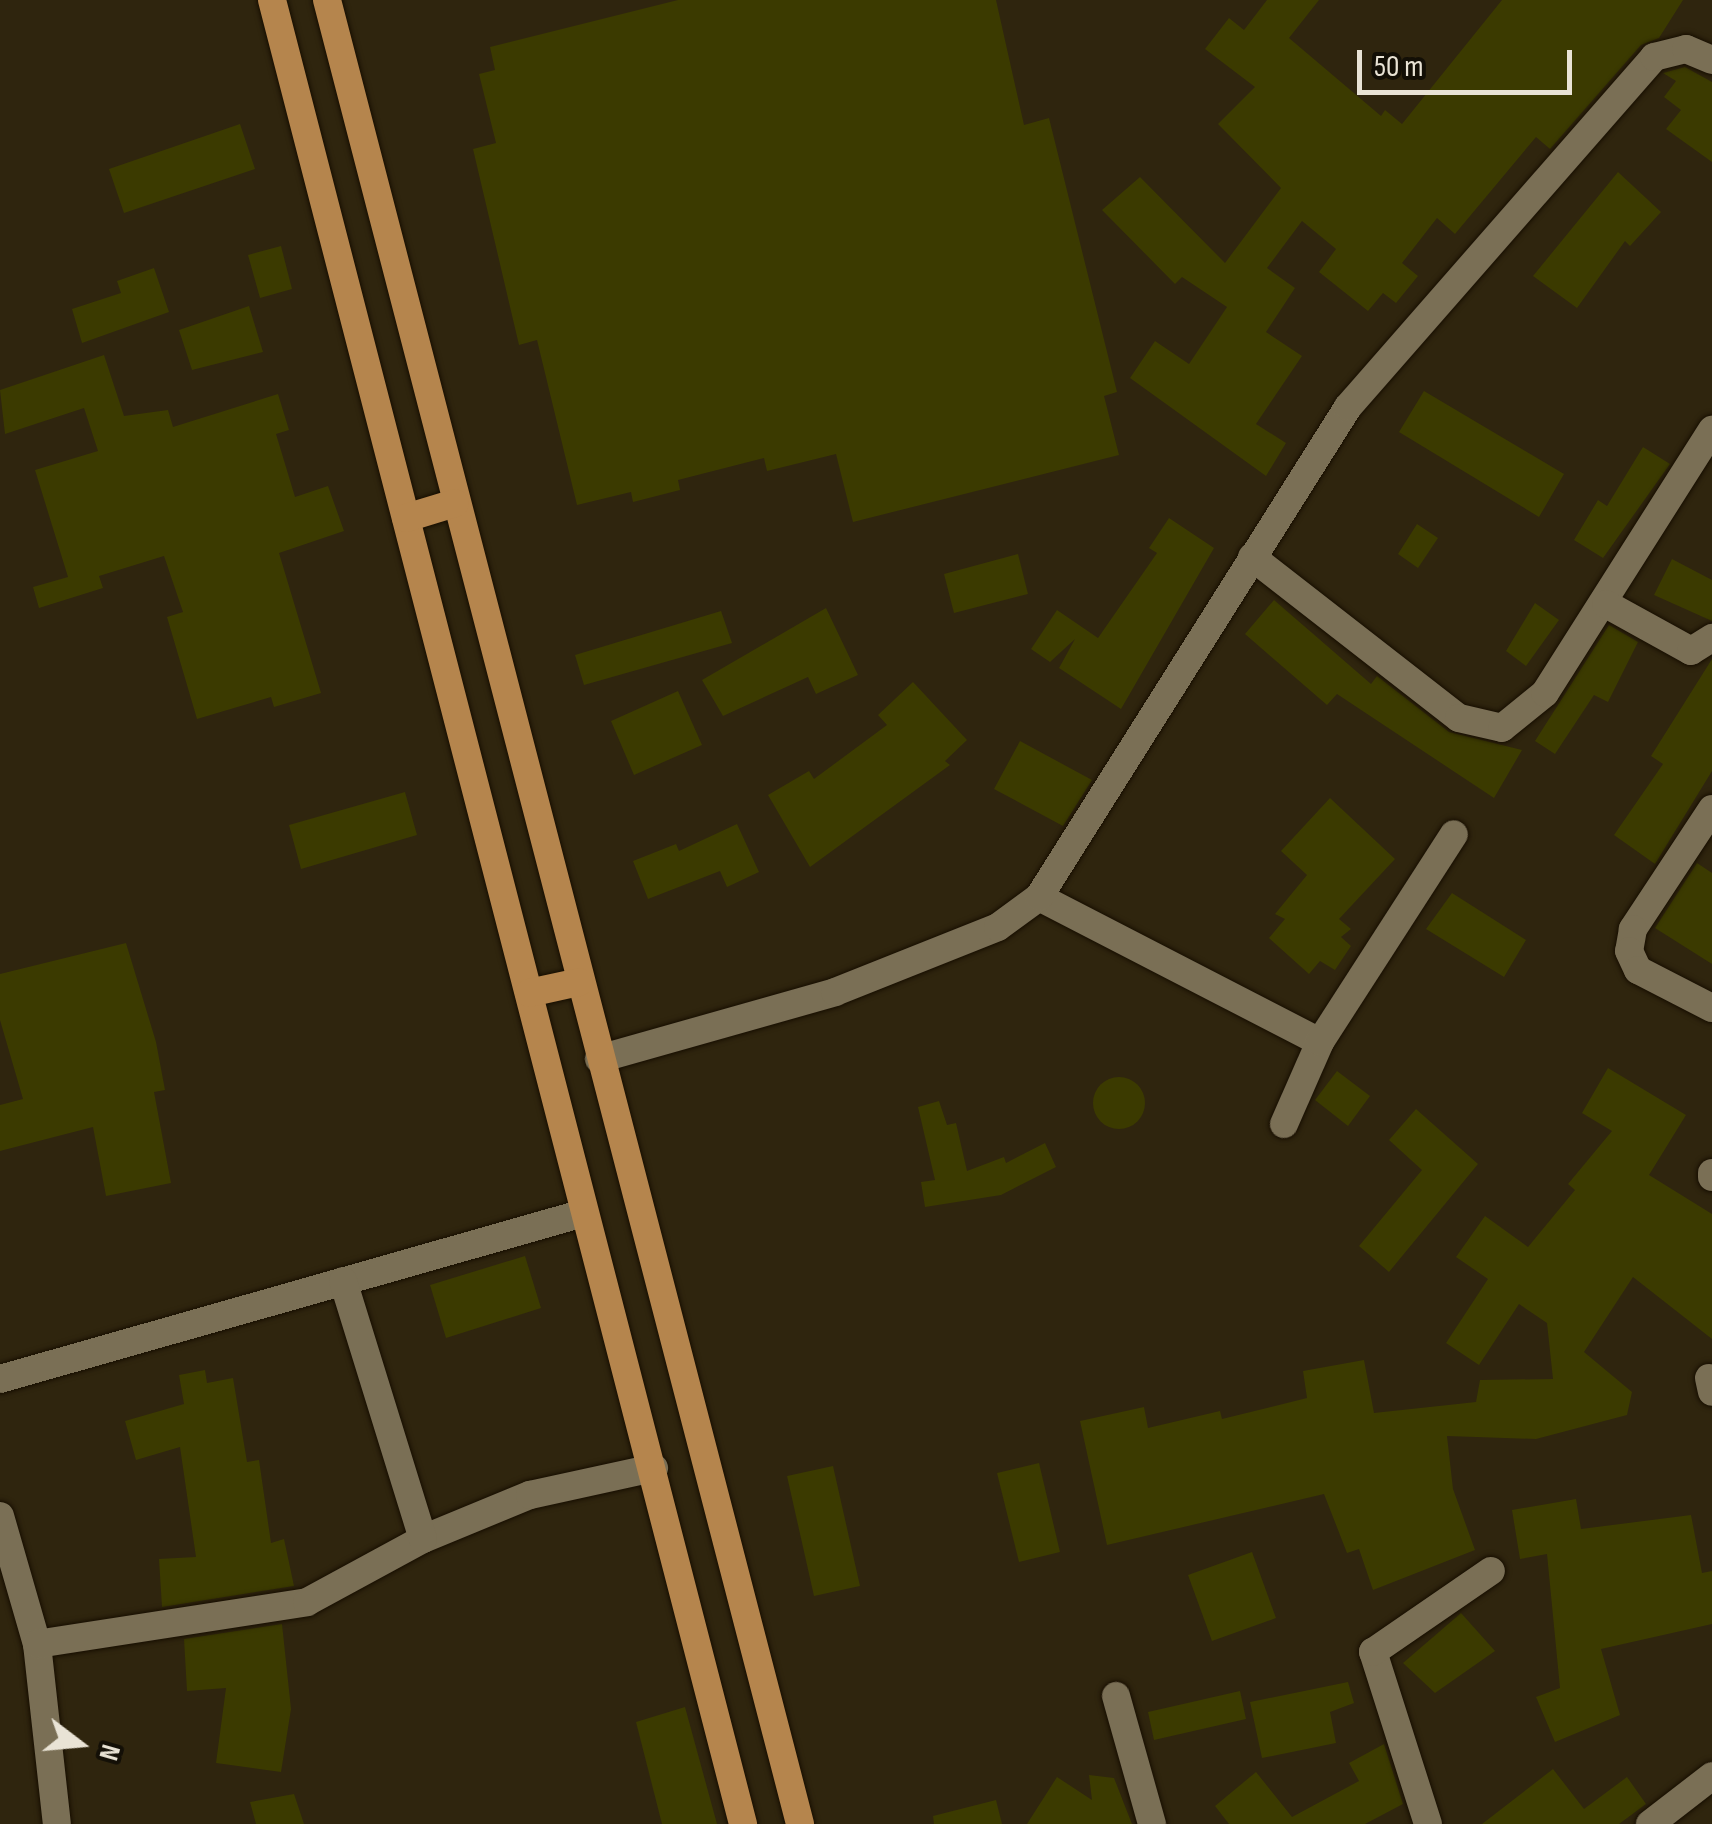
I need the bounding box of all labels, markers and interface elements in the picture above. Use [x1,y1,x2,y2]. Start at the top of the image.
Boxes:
scale bar [1362,30,1577,92]
text: 50 m [1374,49,1423,85]
north arrow [30,1694,130,1794]
text: N [91,1741,127,1764]

